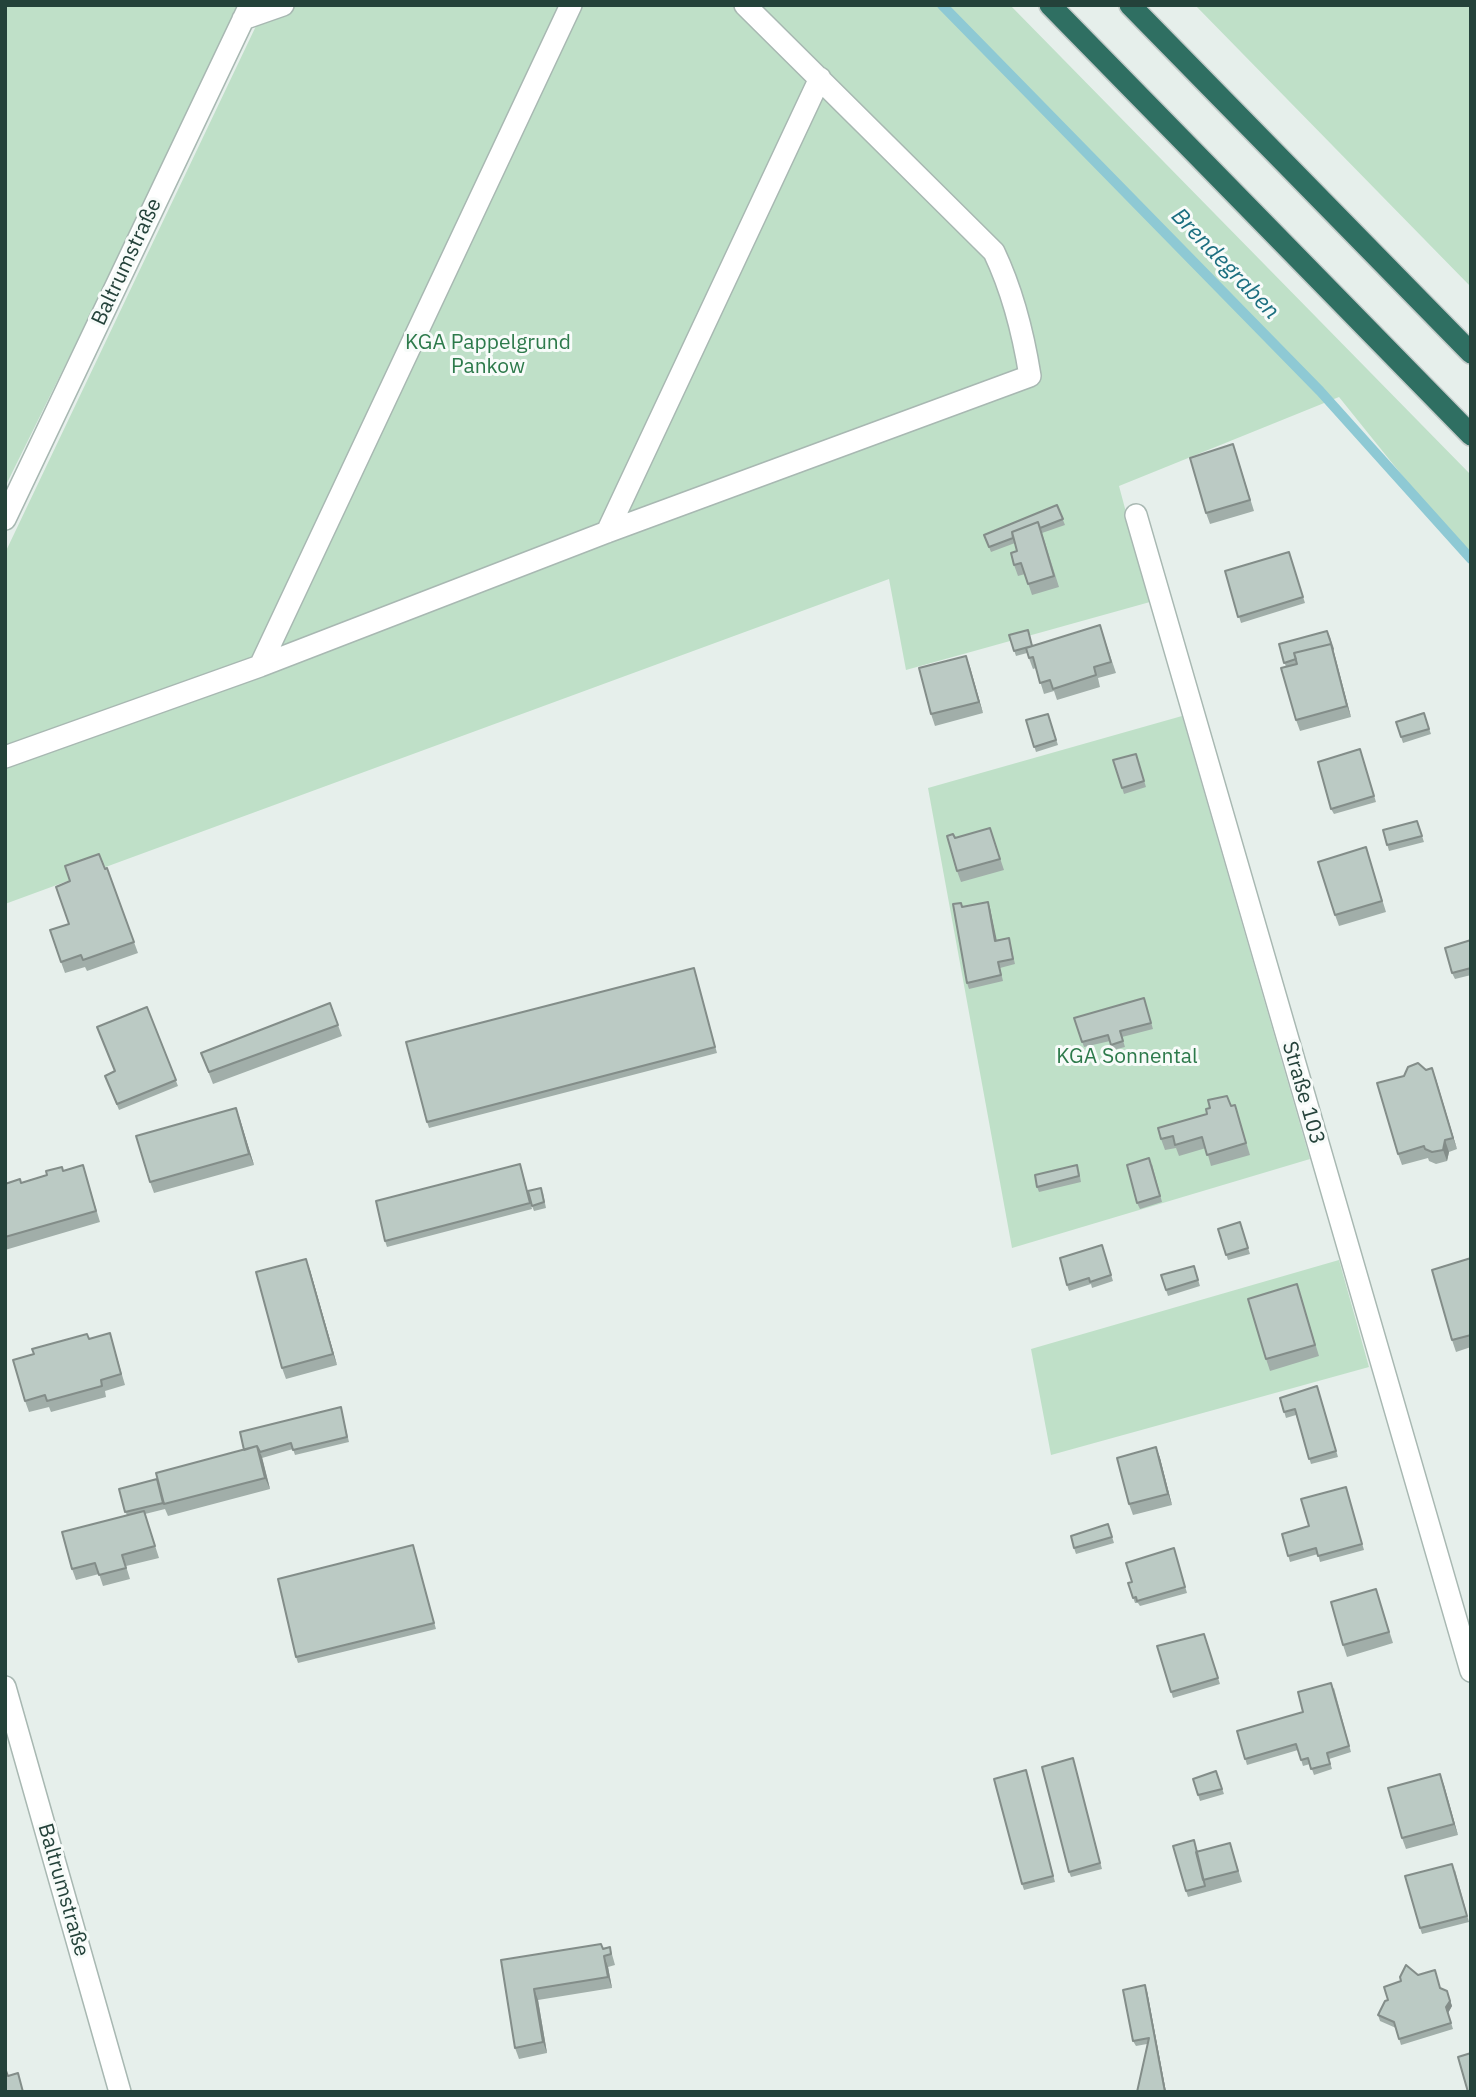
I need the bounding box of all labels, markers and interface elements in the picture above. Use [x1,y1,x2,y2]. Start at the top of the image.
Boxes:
street label: Baltrumstraße [87,195,167,329]
water label: Brendegraben [1165,203,1285,325]
park label: KGA Pappelgrund Pankow [405,330,571,380]
street label: Straße 103 [1276,1039,1330,1147]
park label: KGA Sonnental [1056,1044,1198,1070]
street label: Baltrumstraße [32,1821,94,1959]

